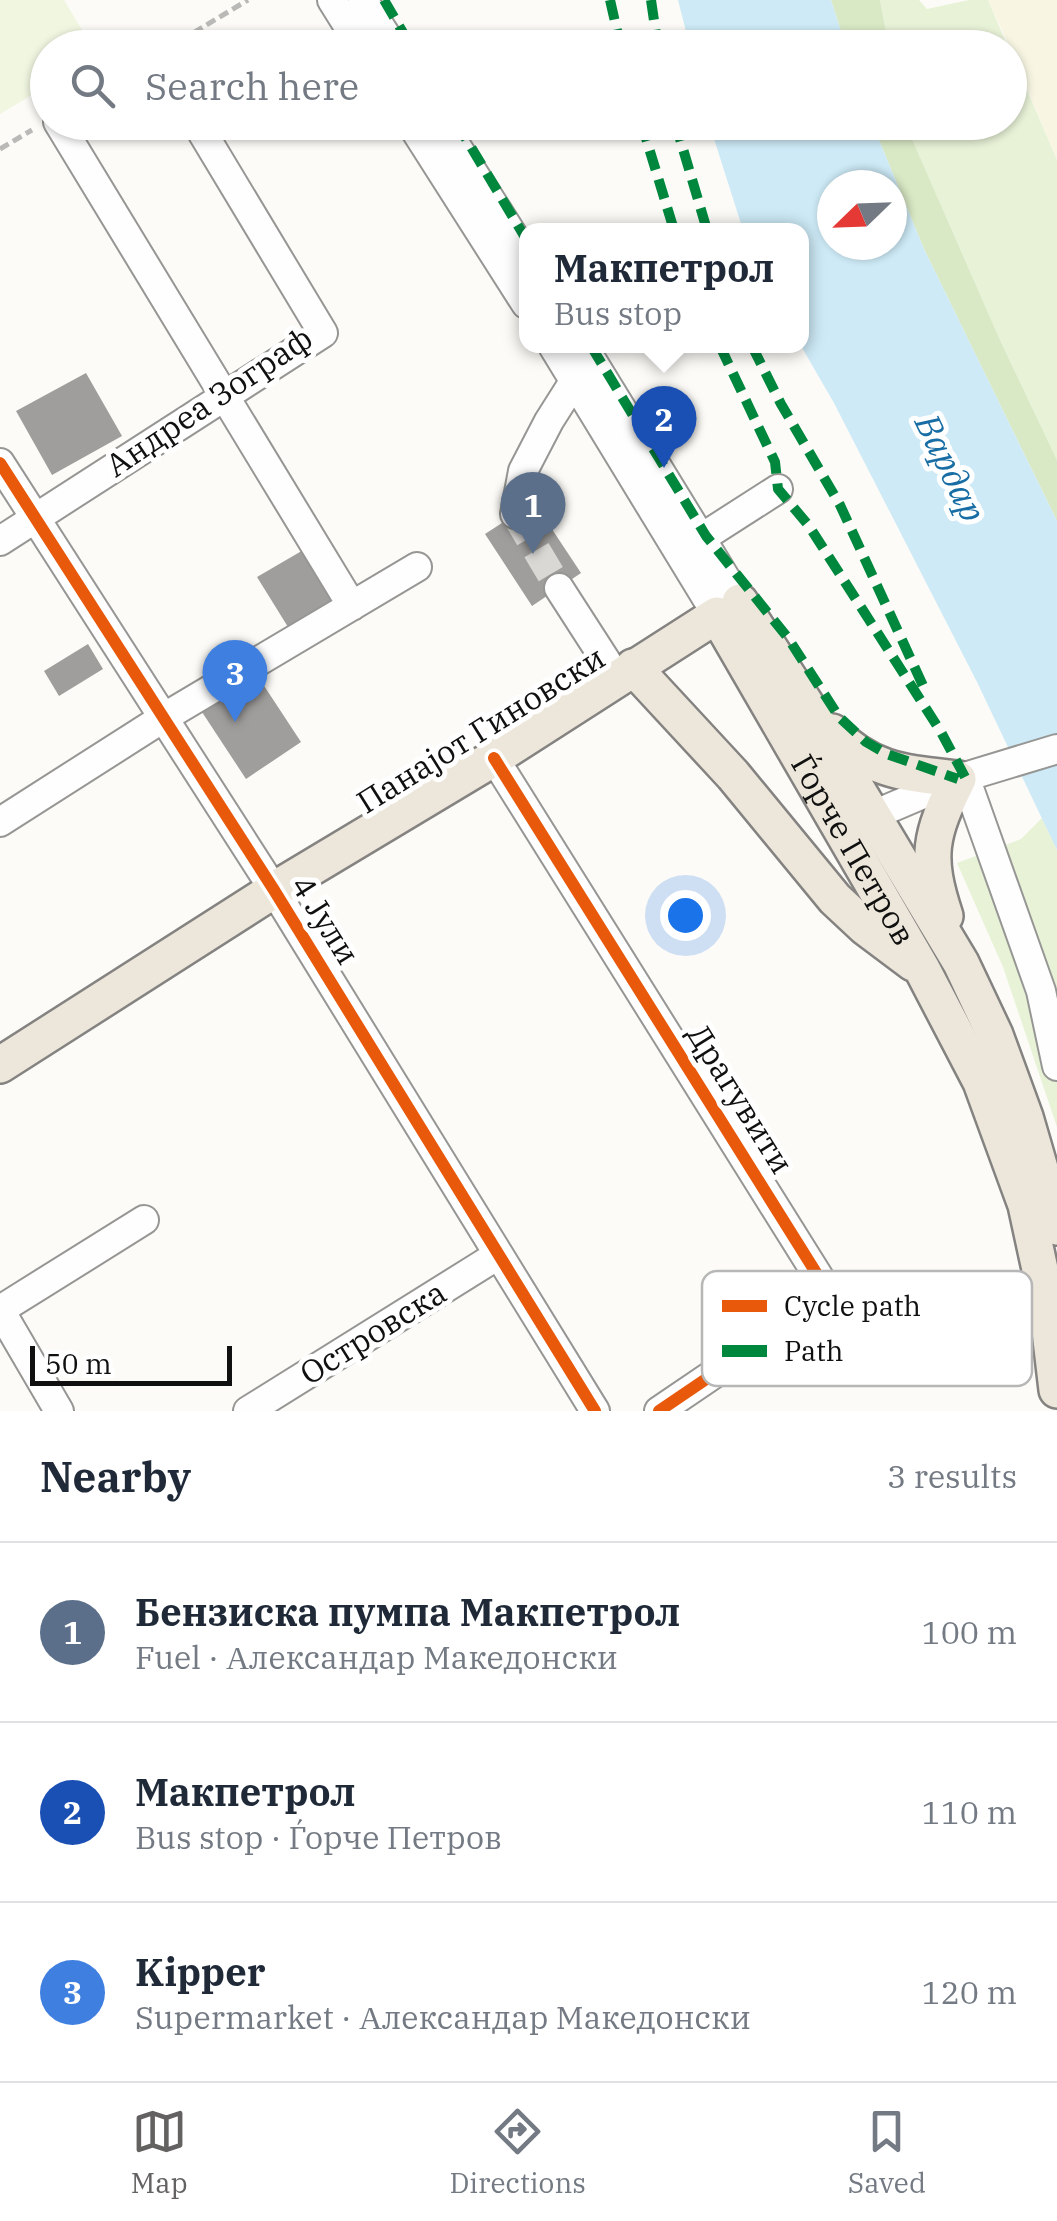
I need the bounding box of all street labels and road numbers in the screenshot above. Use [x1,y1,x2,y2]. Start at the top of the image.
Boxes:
street label: Андреа Зограф [97,317,320,486]
street label: Панајот Гиновски [348,636,612,822]
street label: Ѓорче Петров [782,746,926,952]
street label: 4 Јули [282,867,369,972]
street label: Драгувити [678,1016,803,1181]
street label: Островска [291,1271,453,1394]

